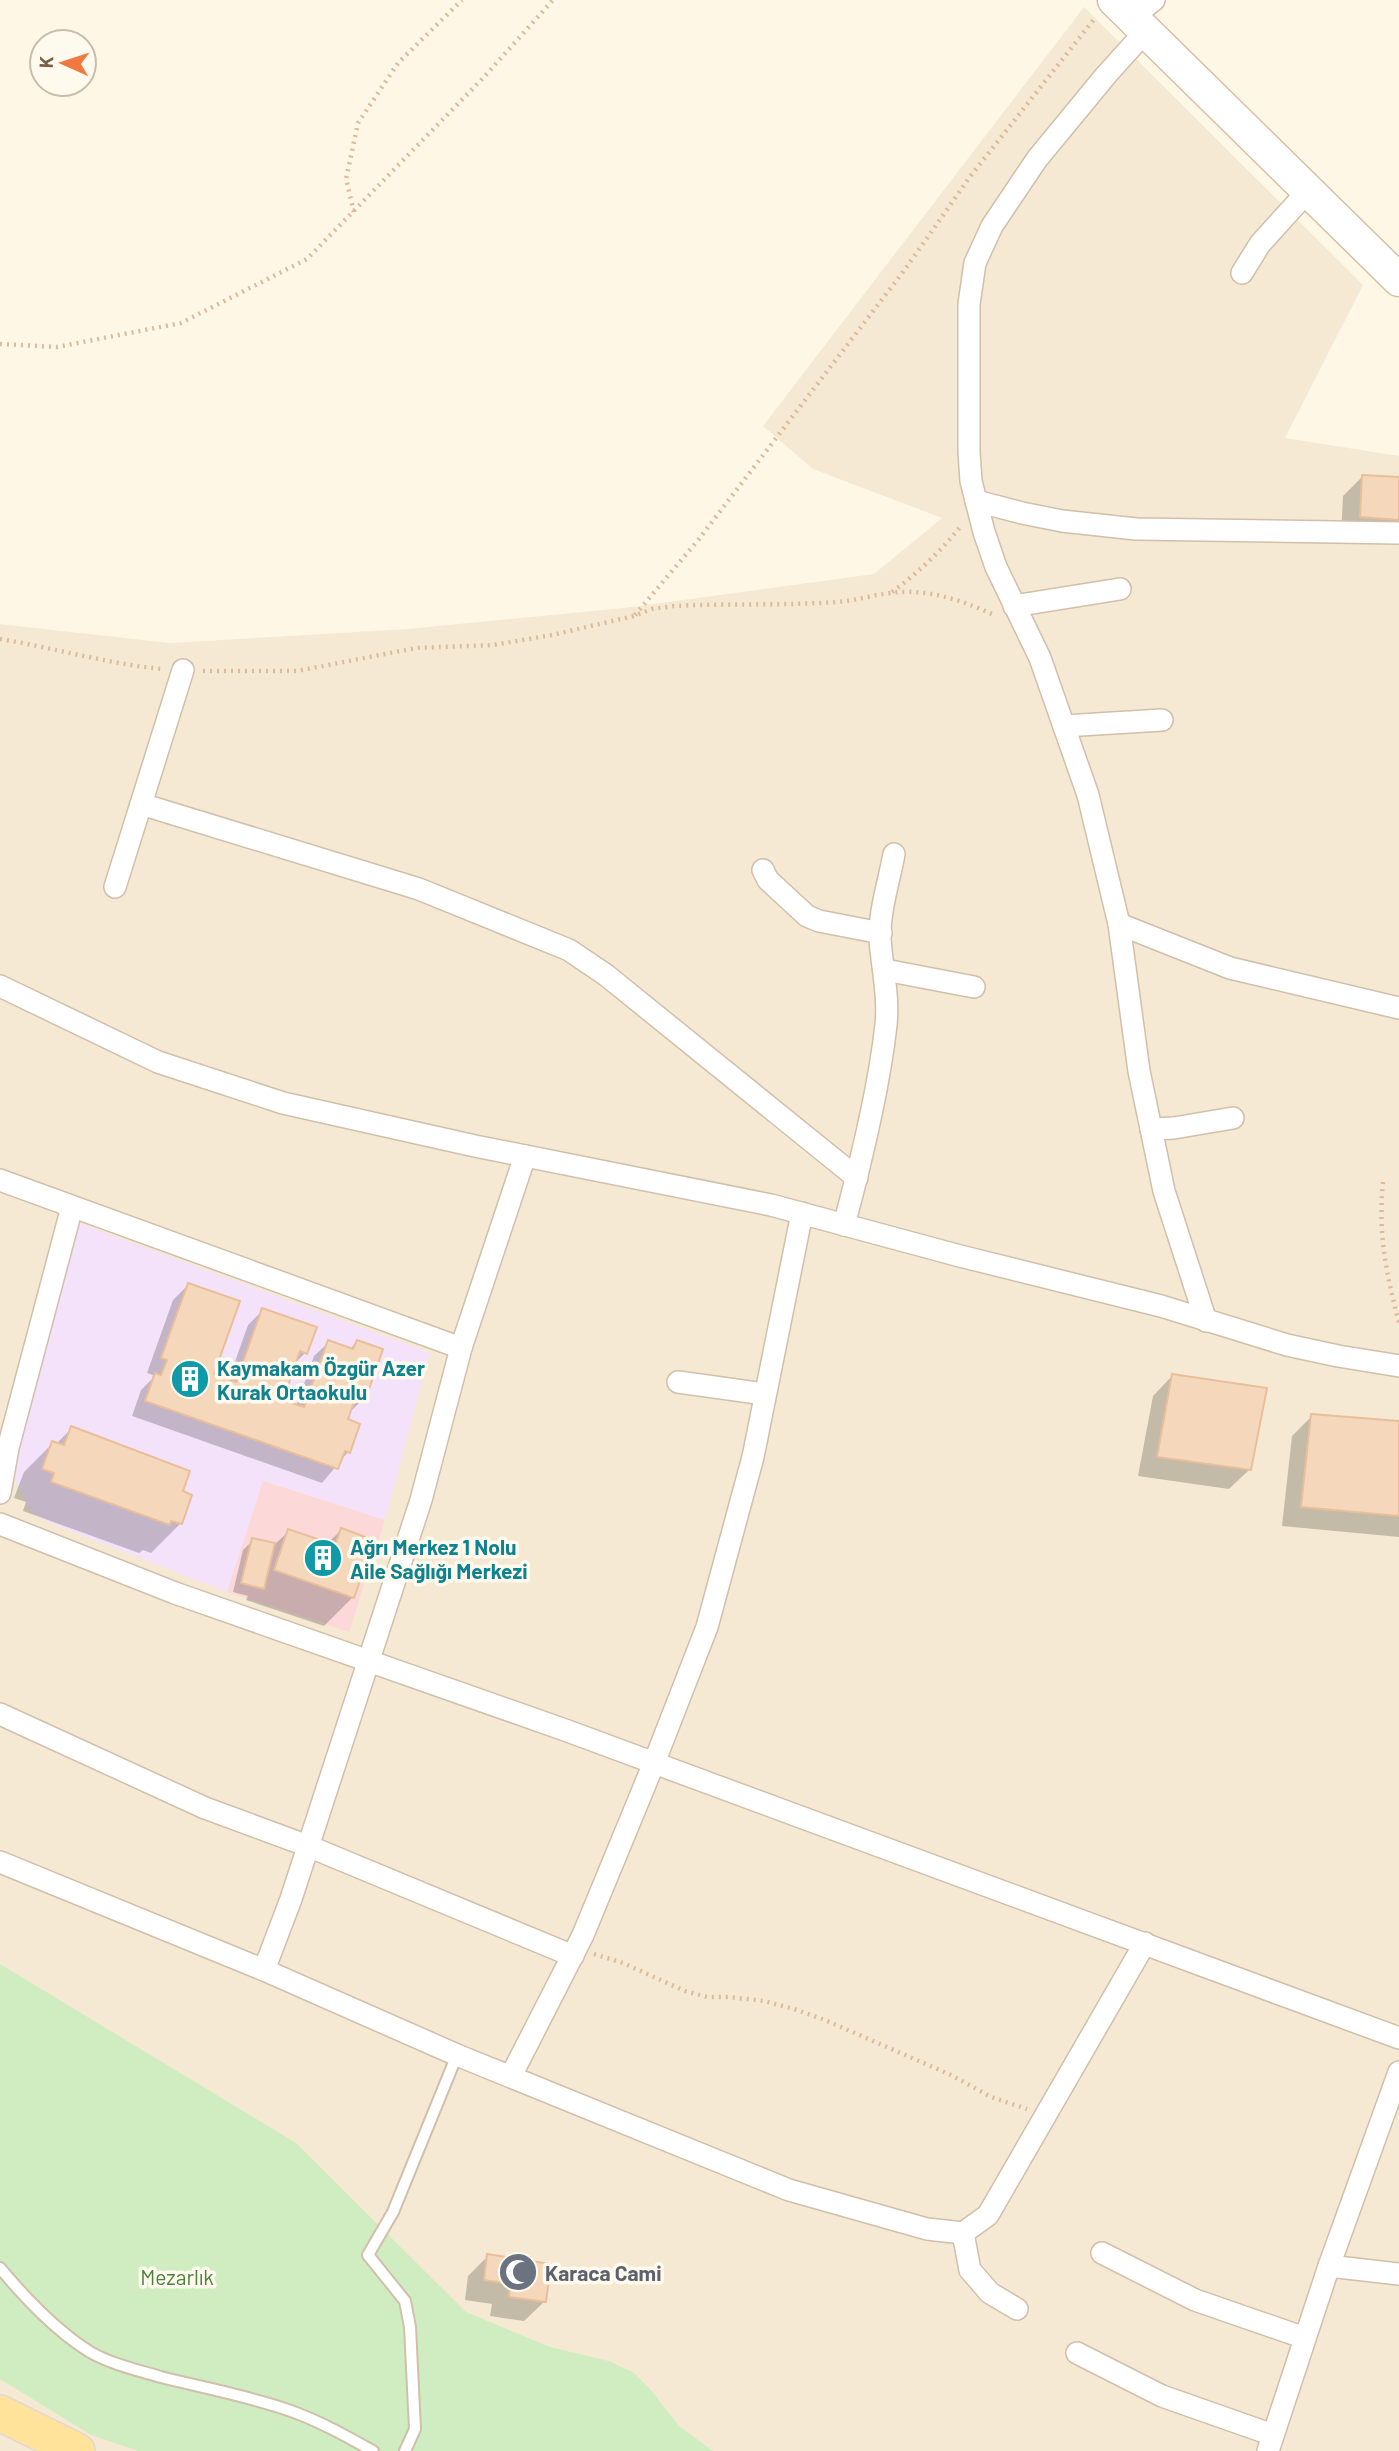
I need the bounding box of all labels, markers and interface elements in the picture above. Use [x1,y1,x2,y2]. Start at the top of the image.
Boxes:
north arrow [28,28,98,98]
text: K [34,55,57,69]
place label: Kaymakam Özgür Azer Kurak Ortaokulu [217,1355,425,1404]
building icon: Kaymakam Özgür Azer Kurak Ortaokulu [169,1358,211,1400]
place label: Ağrı Merkez 1 Nolu Aile Sağlığı Merkezi [350,1534,528,1583]
building icon: Ağrı Merkez 1 Nolu Aile Sağlığı Merkezi [302,1537,344,1579]
mosque icon: Karaca Cami [497,2251,539,2293]
place label: Karaca Cami [545,2260,662,2285]
park label: Mezarlık [140,2264,214,2289]

